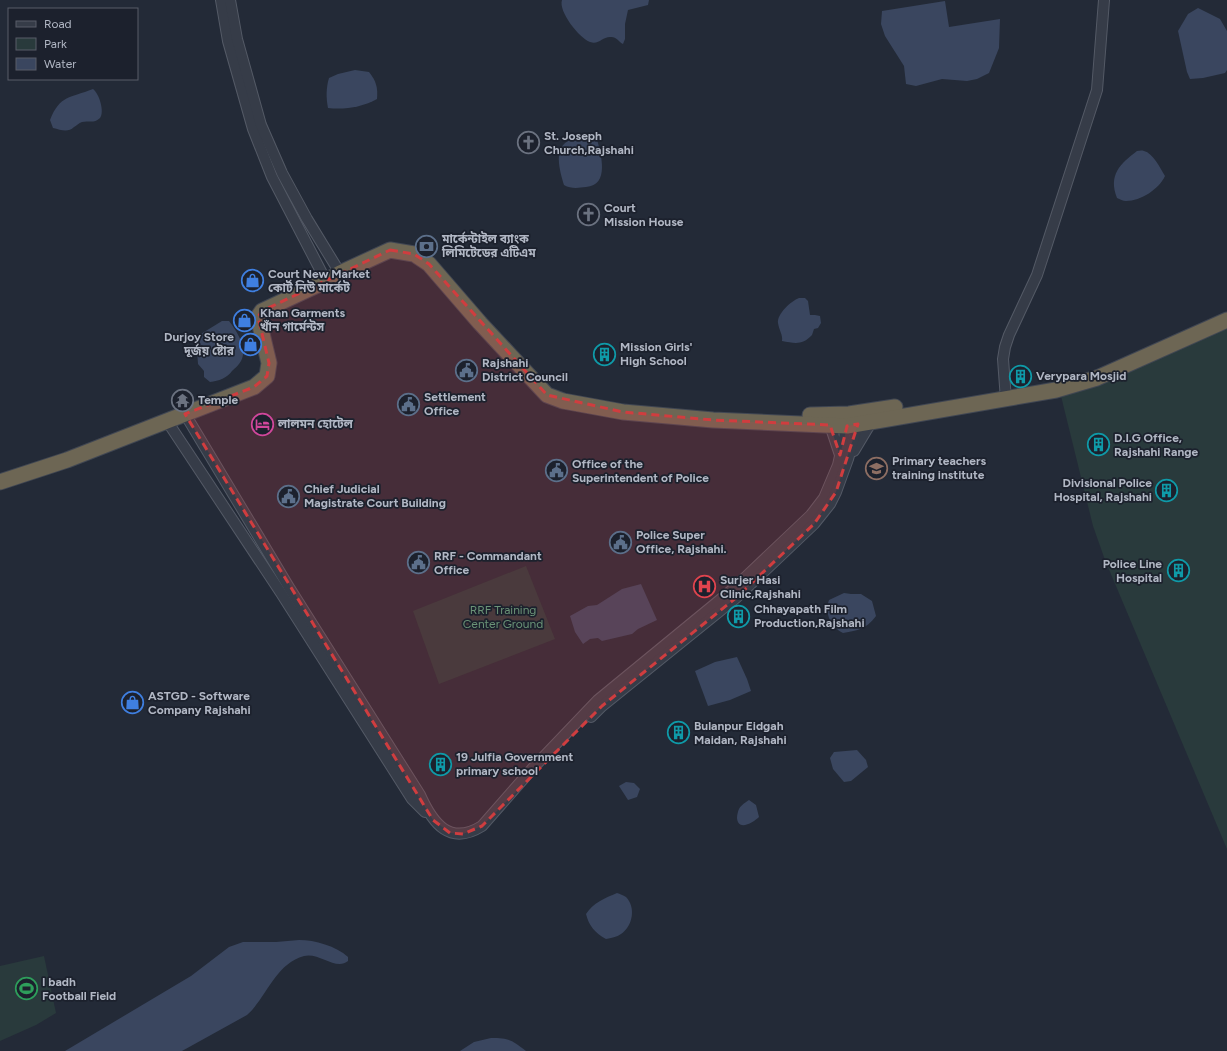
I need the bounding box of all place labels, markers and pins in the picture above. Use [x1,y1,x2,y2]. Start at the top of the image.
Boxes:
place label: St. Joseph Church,Rajshahi [544,129,634,157]
church icon: St. Joseph Church,Rajshahi [515,130,541,156]
place label: Court Mission House [604,201,684,229]
church icon: Court Mission House [575,202,601,228]
place label: মার্কেন্টাইল ব্যাংক লিমিটেডের এটিএম [441,231,536,260]
bank icon: মার্কেন্টাইল ব্যাংক লিমিটেডের এটিএম [414,233,440,259]
place label: Court New Market কোর্ট নিউ মার্কেট [268,267,370,295]
shop icon: Court New Market কোর্ট নিউ মার্কেট [239,268,265,294]
place label: Khan Garments খাঁন গার্মেন্টস [260,306,346,334]
shop icon: Khan Garments খাঁন গার্মেন্টস [231,307,257,333]
place label: Durjoy Store দূর্জয় ষ্টোর [164,330,235,358]
shop icon: Durjoy Store দূর্জয় ষ্টোর [237,331,263,357]
place label: Mission Girls' High School [620,340,693,368]
building icon: Mission Girls' High School [592,341,618,367]
place label: Rajshahi District Council [482,356,568,384]
public building icon: Rajshahi District Council [453,357,479,383]
building icon: Verypara Mosjid [1008,363,1034,389]
place label: Verypara Mosjid [1036,369,1126,383]
temple icon: Temple [170,387,196,413]
place label: Settlement Office [424,390,486,418]
public building icon: Settlement Office [395,391,421,417]
place label: Temple [198,393,238,407]
hotel icon: লালমন হোটেল [249,411,275,437]
place label: লালমন হোটেল [277,416,354,431]
place label: D.I.G Office, Rajshahi Range [1114,431,1198,459]
building icon: D.I.G Office, Rajshahi Range [1085,432,1111,458]
place label: Primary teachers training institute [892,454,986,482]
school or university icon: Primary teachers training institute [864,455,890,481]
place label: Office of the Superintendent of Police [572,457,709,485]
public building icon: Office of the Superintendent of Police [543,458,569,484]
place label: Divisional Police Hospital, Rajshahi [1054,476,1152,504]
building icon: Divisional Police Hospital, Rajshahi [1154,477,1180,503]
place label: Chief Judicial Magistrate Court Building [304,482,446,510]
public building icon: Chief Judicial Magistrate Court Building [276,483,302,509]
place label: Police Super Office, Rajshahi. [636,528,727,556]
public building icon: Police Super Office, Rajshahi. [608,529,634,555]
place label: RRF - Commandant Office [434,549,542,577]
public building icon: RRF - Commandant Office [405,550,431,576]
place label: Police Line Hospital [1103,557,1162,585]
building icon: Police Line Hospital [1165,558,1191,584]
place label: Surjer Hasi Clinic,Rajshahi [720,573,801,601]
hospital icon: Surjer Hasi Clinic,Rajshahi [691,574,717,600]
place label: Chhayapath Film Production,Rajshahi [754,602,865,630]
building icon: Chhayapath Film Production,Rajshahi [726,603,752,629]
place label: ASTGD - Software Company Rajshahi [148,689,251,717]
shop icon: ASTGD - Software Company Rajshahi [119,690,145,716]
place label: Bulanpur Eidgah Maidan, Rajshahi [694,719,787,747]
building icon: Bulanpur Eidgah Maidan, Rajshahi [666,720,692,746]
place label: 19 Julfia Government primary school [456,750,573,778]
building icon: 19 Julfia Government primary school [428,751,454,777]
place label: I badh Football Field [42,975,116,1003]
sports icon: I badh Football Field [13,976,39,1002]

